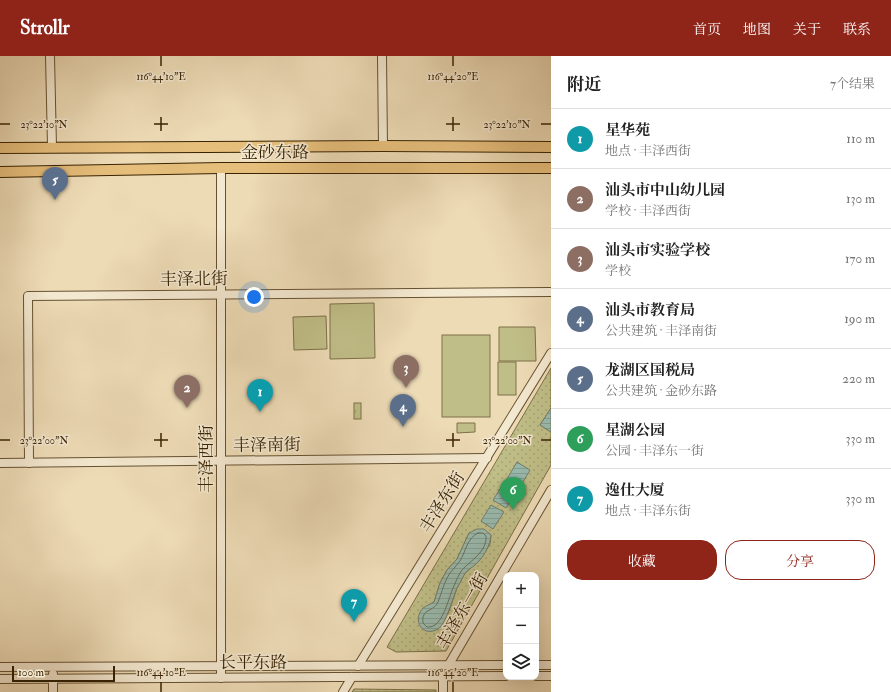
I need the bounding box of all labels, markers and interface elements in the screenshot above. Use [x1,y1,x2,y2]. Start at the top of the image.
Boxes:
text: Strollr [20,16,70,40]
text: 首页 [693,21,721,38]
text: 地图 [743,21,771,38]
text: 关于 [793,21,821,38]
text: 联系 [843,21,871,38]
text: 116°44'10"E [136,71,186,83]
text: 116°44'20"E [428,71,478,83]
text: 附近 [567,74,601,95]
text: 7个结果 [830,76,875,92]
text: 23°22'10"N [20,119,68,131]
text: 23°22'10"N [483,119,531,131]
text: 星华苑 [605,121,650,140]
text: 1 [578,131,582,147]
text: 110 m [846,131,875,147]
street label: 金砂东路 [241,142,309,163]
text: 地点 · 丰泽西街 [605,143,691,159]
pin: 5 [42,167,68,200]
text: 汕头市中山幼儿园 [605,181,725,200]
text: 2 [577,191,583,207]
text: 130 m [846,191,875,207]
text: 学校 · 丰泽西街 [605,203,691,219]
text: 汕头市实验学校 [605,241,710,260]
text: 3 [578,251,583,267]
text: 170 m [845,251,875,267]
text: 学校 [605,263,631,279]
street label: 丰泽北街 [160,268,228,290]
your location [244,287,264,307]
text: 汕头市教育局 [605,301,695,320]
text: 4 [576,311,584,327]
text: 190 m [844,311,875,327]
text: 公共建筑 · 丰泽南街 [605,323,717,339]
pin: 3 [393,355,419,388]
text: 龙湖区国税局 [605,361,695,380]
text: 5 [577,371,583,387]
text: 220 m [842,371,875,387]
pin: 2 [174,375,200,408]
pin: 1 [247,379,273,412]
text: 公共建筑 · 金砂东路 [605,383,717,399]
pin: 4 [390,394,416,427]
text: 星湖公园 [605,421,665,440]
street label: 丰泽西街 [196,425,217,493]
text: 6 [577,431,583,447]
text: 330 m [846,431,875,447]
street label: 丰泽南街 [233,434,301,456]
text: 23°22'00"N [20,435,68,447]
text: 23°22'00"N [483,435,531,447]
text: 公园 · 丰泽东一街 [605,443,704,459]
street label: 丰泽东街 [415,468,469,536]
pin: 6 [500,477,526,510]
text: 逸仕大厦 [605,481,665,500]
text: 7 [577,491,583,507]
text: 330 m [846,491,875,507]
text: 地点 · 丰泽东街 [605,503,691,519]
button: 收藏 [567,540,717,580]
button: 分享 [725,540,875,580]
street label: 丰泽东一街 [432,569,492,653]
map controls [503,572,539,680]
button: + [503,572,539,608]
pin: 7 [341,589,367,622]
button: − [503,608,539,644]
button: layers [503,644,539,680]
street label: 长平东路 [219,652,287,673]
scale bar [12,664,115,683]
text: 100 m [18,666,44,679]
text: 116°44'10"E [136,667,186,679]
text: 116°44'20"E [428,667,478,679]

